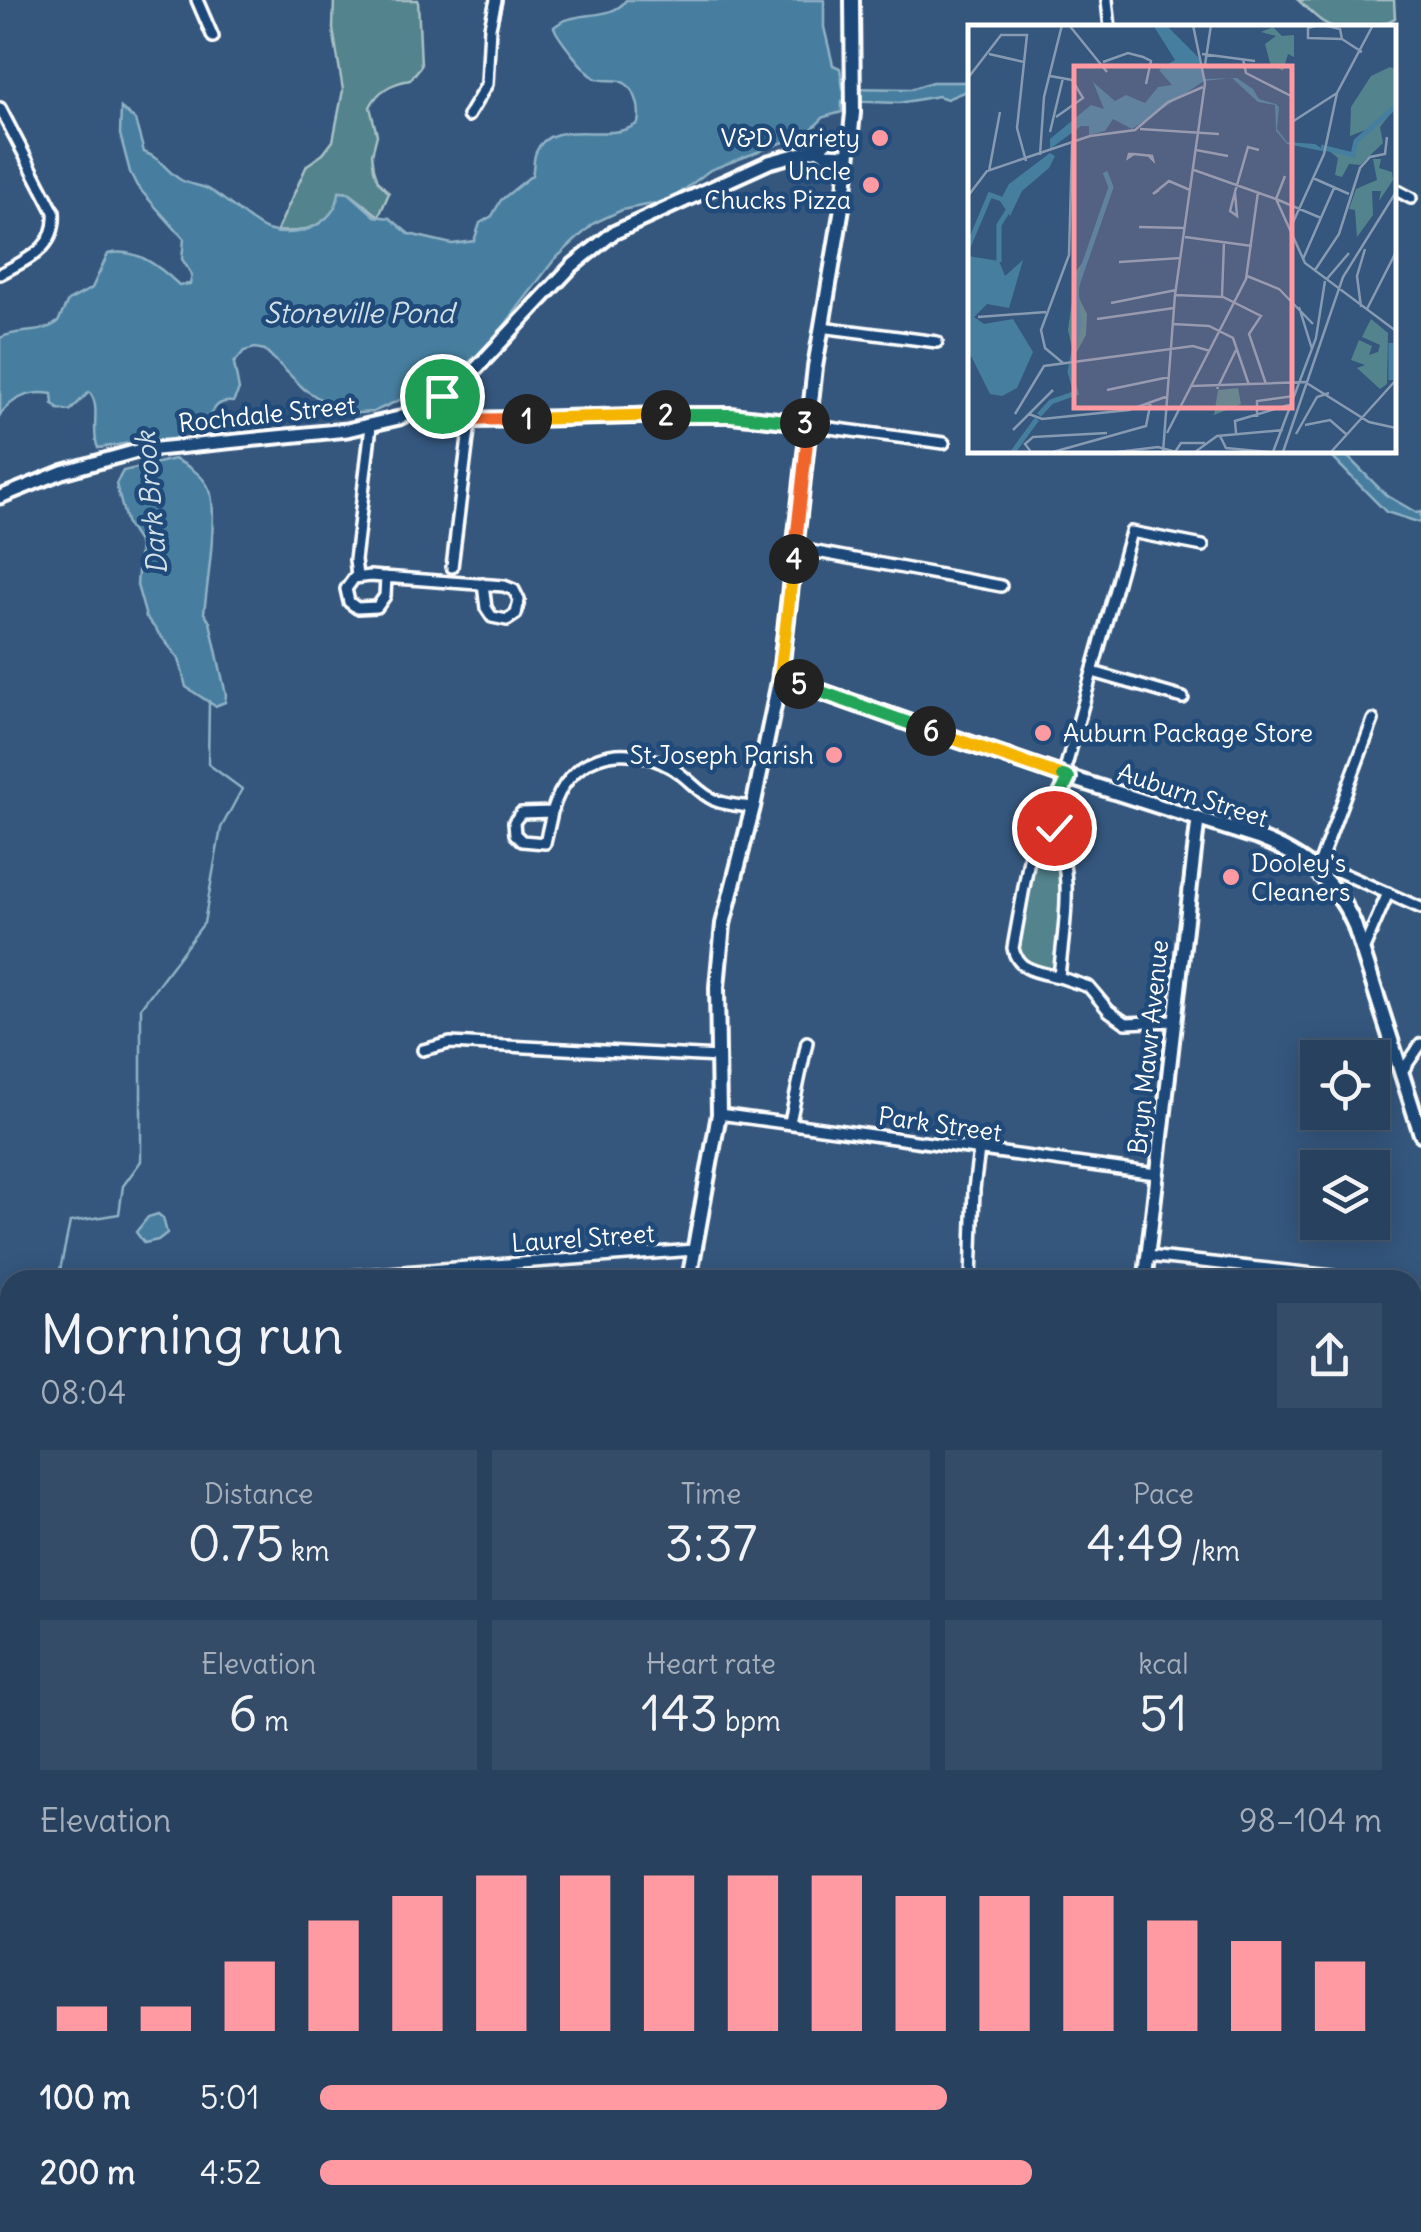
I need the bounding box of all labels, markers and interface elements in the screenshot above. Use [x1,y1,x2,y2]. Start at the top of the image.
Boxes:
inset map [968,25,1396,452]
place label: V&D Variety [721,122,860,154]
marker: V&D Variety [869,127,891,149]
place label: Uncle Chucks Pizza [704,155,851,216]
marker: Uncle Chucks Pizza [860,174,882,196]
water label: Stoneville Pond [264,295,458,331]
pin [400,354,485,439]
icon: arrive [415,369,470,424]
street label: Rochdale Street [177,389,357,439]
pin: 2 [641,390,691,440]
pin: 1 [502,394,552,444]
text: 2 [658,397,674,433]
pin: 3 [780,398,830,448]
text: 1 [521,401,533,437]
text: 3 [797,405,813,441]
water label: Dark Brook [127,428,175,576]
pin: 4 [769,534,819,584]
text: 4 [786,541,802,577]
pin: 5 [774,659,824,709]
text: 5 [791,666,807,702]
pin: 6 [906,706,956,756]
text: 6 [923,713,939,749]
place label: Auburn Package Store [1063,717,1313,749]
marker: Auburn Package Store [1032,722,1054,744]
place label: St Joseph Parish [630,739,814,771]
marker: St Joseph Parish [823,744,845,766]
street label: Auburn Street [1114,756,1272,834]
pin [1012,786,1097,871]
icon: check [1027,801,1082,856]
place label: Dooley's Cleaners [1251,847,1350,908]
marker: Dooley's Cleaners [1220,866,1242,888]
street label: Bryn Mawr Avenue [1121,938,1175,1156]
map controls [1300,1040,1390,1240]
button: locate [1300,1040,1390,1130]
street label: Park Street [876,1100,1004,1148]
button: layers [1300,1150,1390,1240]
street label: Laurel Street [510,1217,656,1259]
text: Morning run [40,1300,344,1369]
button: share [1277,1303,1382,1408]
text: 08:04 [40,1372,126,1413]
text: Distance [204,1476,313,1512]
text: Time [681,1476,741,1512]
text: Pace [1133,1476,1194,1512]
text: 0.75 [188,1512,284,1575]
text: 3:37 [665,1512,757,1575]
text: 4:49 [1087,1512,1184,1575]
text: km [284,1533,330,1569]
text: /km [1184,1533,1240,1569]
text: Elevation [201,1646,316,1682]
text: Heart rate [646,1646,776,1682]
text: kcal [1138,1646,1189,1682]
text: 6 [229,1682,257,1745]
text: 143 [641,1682,718,1745]
text: 51 [1139,1682,1188,1745]
text: m [257,1703,289,1739]
text: bpm [718,1703,781,1739]
text: Elevation [40,1800,171,1841]
text: 98–104 m [1239,1800,1382,1841]
text: 100 m [40,2077,131,2118]
text: 5:01 [200,2077,259,2118]
text: 200 m [40,2152,135,2193]
text: 4:52 [200,2152,262,2193]

